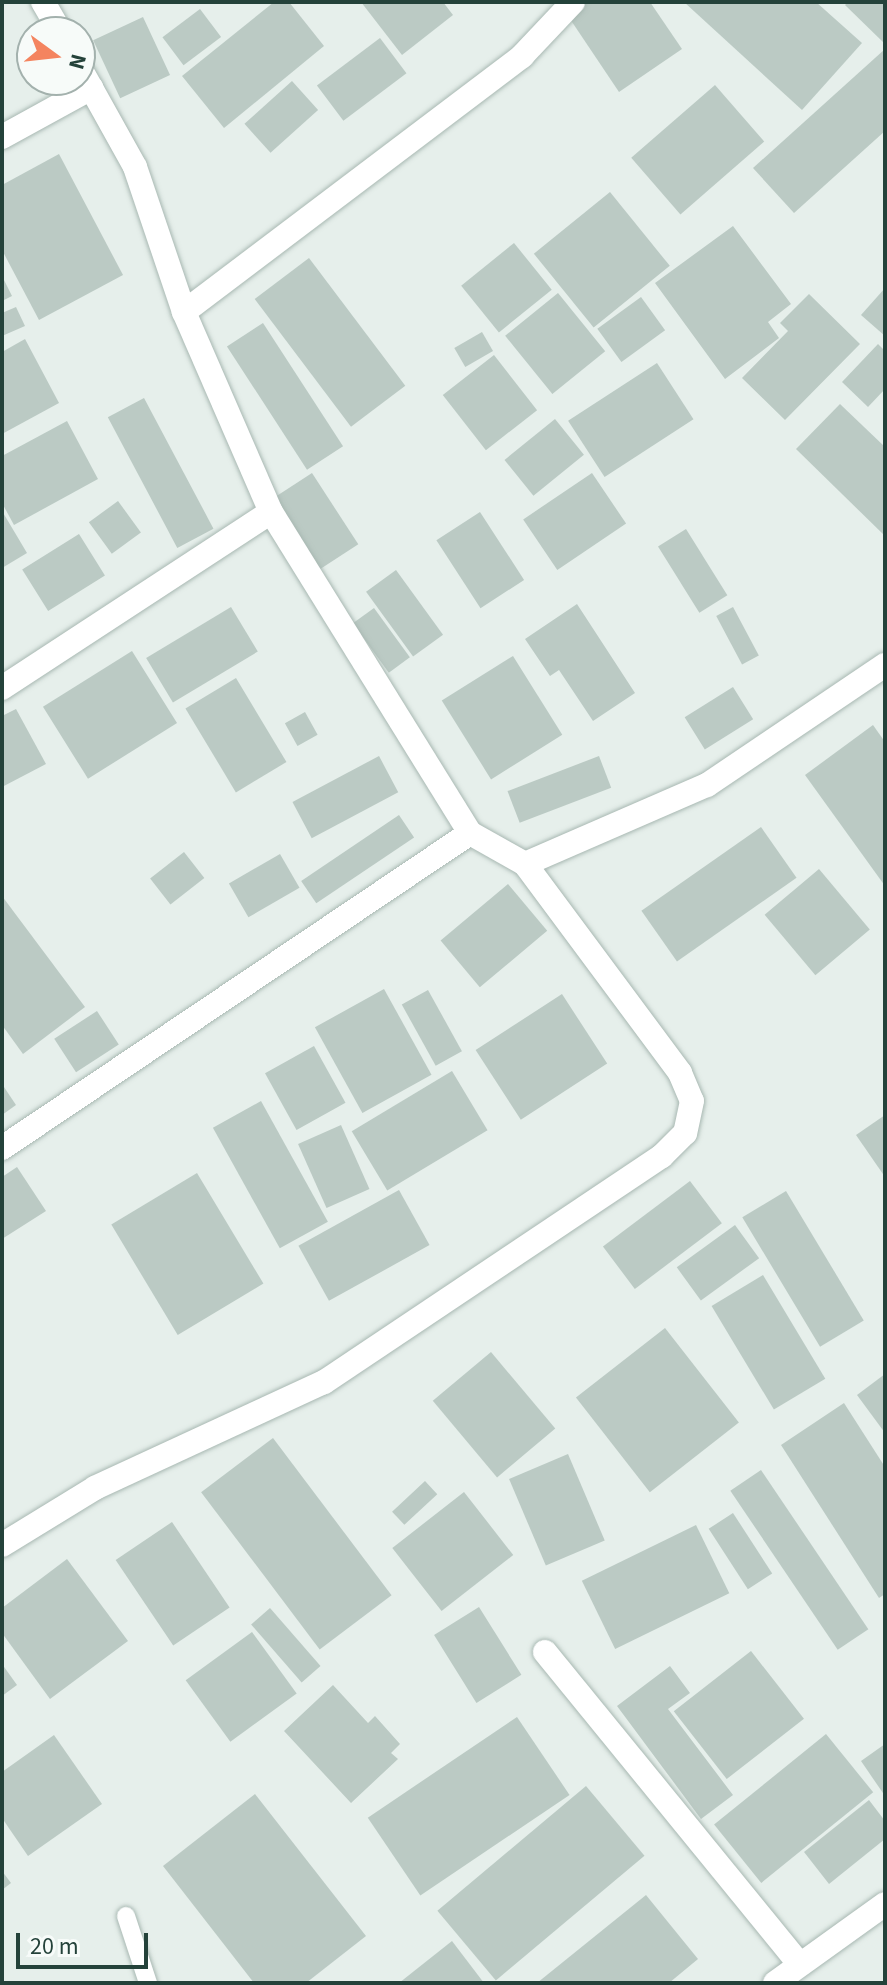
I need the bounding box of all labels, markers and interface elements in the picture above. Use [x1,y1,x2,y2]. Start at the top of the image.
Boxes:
north arrow [16,16,96,96]
text: N [60,50,95,73]
scale bar [20,1917,152,1967]
text: 20 m [30,1929,79,1964]

